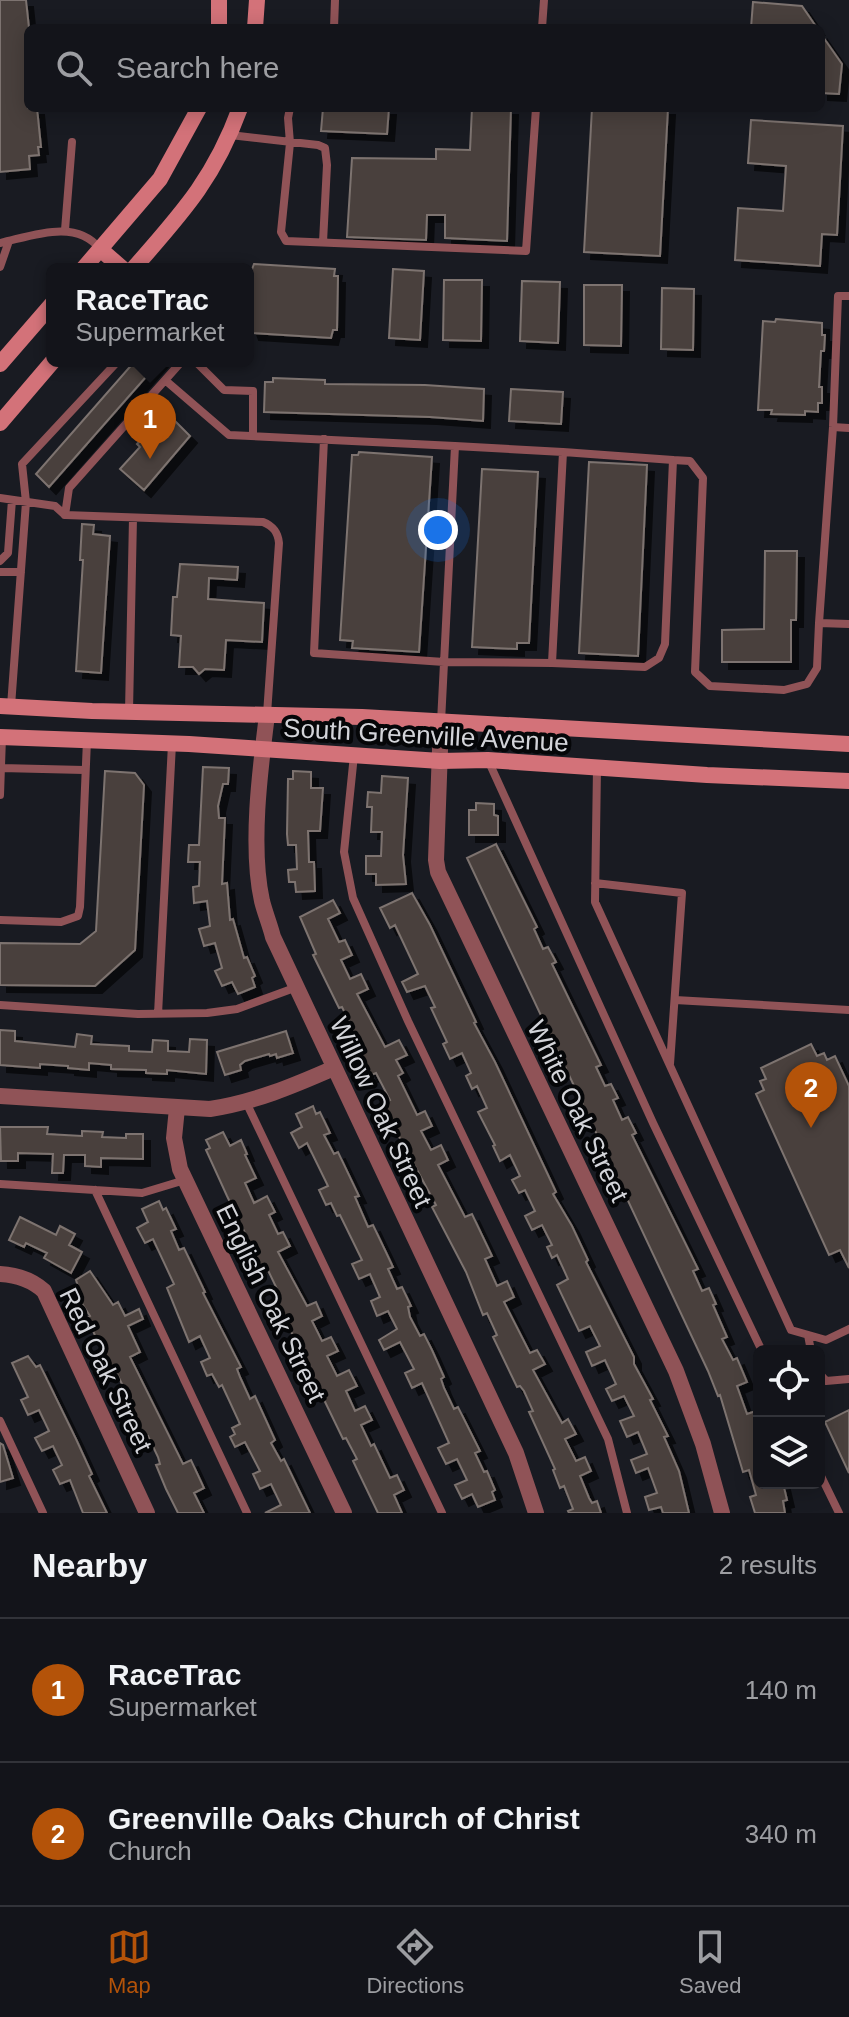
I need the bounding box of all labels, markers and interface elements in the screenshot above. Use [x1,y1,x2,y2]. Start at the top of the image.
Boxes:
search box [24,24,825,112]
icon: search [52,46,96,90]
text: Search here [116,51,279,84]
popup [46,263,254,367]
text: RaceTrac [76,283,209,316]
text: Supermarket [76,317,224,347]
pin: 1 [124,393,176,459]
your location [418,510,458,550]
street label: South Greenville Avenue [283,713,569,757]
street label: Willow Oak Street [324,1012,439,1213]
street label: White Oak Street [521,1015,635,1207]
pin: 2 [785,1062,837,1128]
street label: English Oak Street [210,1199,332,1408]
street label: Red Oak Street [53,1283,159,1458]
map controls [753,1345,825,1489]
button: locate [753,1345,825,1417]
button: layers [753,1417,825,1489]
text: Nearby [32,1546,147,1584]
text: 2 results [719,1550,817,1580]
text: RaceTrac [108,1658,241,1691]
text: 1 [51,1675,65,1705]
text: 140 m [745,1675,817,1705]
text: Supermarket [108,1692,257,1722]
text: Greenville Oaks Church of Christ [108,1802,580,1835]
text: 2 [51,1819,65,1849]
text: 340 m [745,1819,817,1849]
text: Church [108,1836,192,1866]
tab: Map [107,1925,151,1999]
tab: Directions [366,1925,464,1999]
tab: Saved [679,1925,742,1999]

